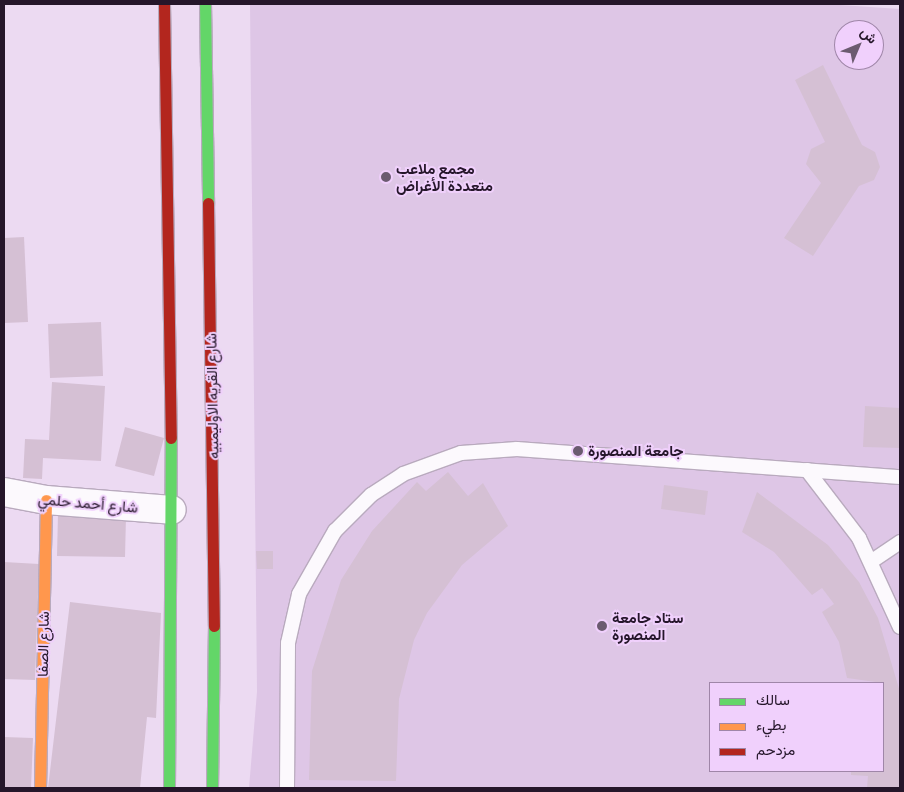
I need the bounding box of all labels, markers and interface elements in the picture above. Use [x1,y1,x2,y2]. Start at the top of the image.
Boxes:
north arrow [834,20,884,70]
text: ش [857,23,881,47]
place label: مجمع ملاعب متعددة الأغراض [396,159,493,194]
marker: مجمع ملاعب متعددة الأغراض [380,171,392,183]
street label: شارع القريه الاوليمبيه [202,333,222,459]
place label: جامعة المنصورة [588,442,684,460]
marker: جامعة المنصورة [572,445,584,457]
street label: شارع أحمد حلمي [37,490,139,516]
place label: ستاد جامعة المنصورة [612,608,684,643]
street label: شارع الصفا [33,611,53,677]
marker: ستاد جامعة المنصورة [596,620,608,632]
legend [709,682,884,772]
text: سالك [756,690,790,708]
text: بطيء [756,715,786,733]
text: مزدحم [756,740,795,758]

